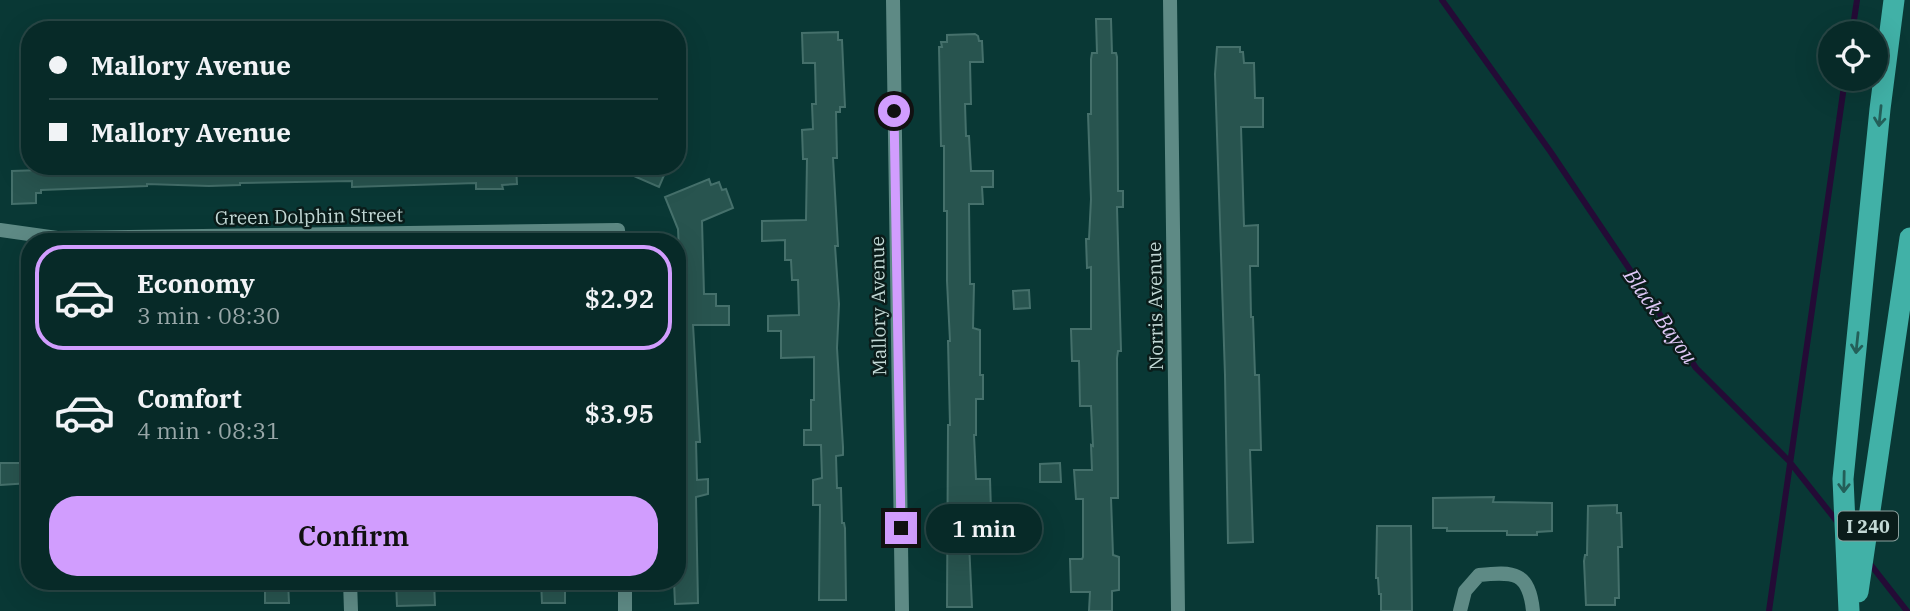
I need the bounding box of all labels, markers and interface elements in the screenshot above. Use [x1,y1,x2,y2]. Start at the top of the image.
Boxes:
map controls [1818,21,1888,91]
button: locate [1818,21,1888,91]
text: Mallory Avenue [91,48,291,82]
route start [878,95,910,127]
one-way arrow [1873,104,1886,127]
text: Mallory Avenue [91,115,291,149]
street label: Green Dolphin Street [215,202,404,230]
street label: Mallory Avenue [865,236,891,376]
street label: Norris Avenue [1142,241,1168,371]
water label: Black Bayou [1617,262,1704,369]
icon: car [53,266,116,329]
text: Economy [137,266,255,300]
text: $2.92 [585,281,654,315]
text: 3 min · 08:30 [137,300,280,330]
one-way arrow [1850,331,1863,353]
icon: car [53,381,116,444]
text: Comfort [137,381,242,415]
text: $3.95 [585,396,654,430]
text: 4 min · 08:31 [137,415,280,445]
one-way arrow [1837,470,1851,493]
button: Confirm [49,496,658,576]
callout: 1 min [926,504,1041,552]
route end [885,512,917,544]
road number: I 240 [1838,512,1898,540]
text: 1 min [952,513,1016,543]

